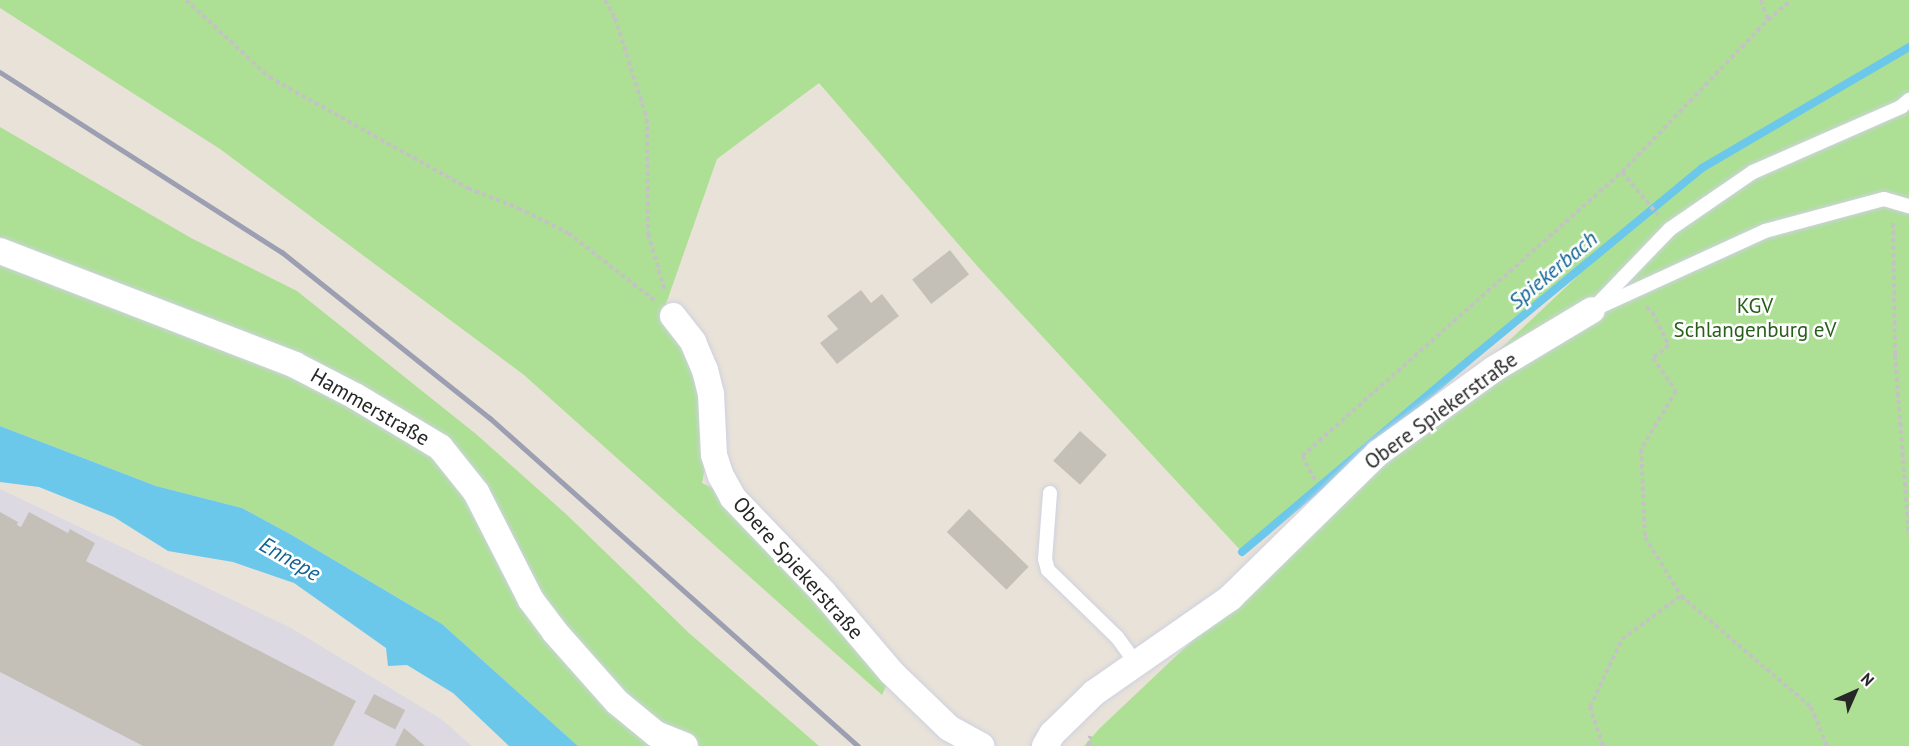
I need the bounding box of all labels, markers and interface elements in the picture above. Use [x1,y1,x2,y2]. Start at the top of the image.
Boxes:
water label: Spiekerbach [1503,225,1603,315]
park label: KGV Schlangenburg eV [1674,293,1836,343]
street label: Obere Spiekerstraße [1360,347,1522,475]
street label: Hammerstraße [306,363,434,451]
street label: Obere Spiekerstraße [727,492,869,644]
water label: Ennepe [255,531,325,587]
north arrow [1825,662,1885,722]
text: N [1857,668,1879,690]

